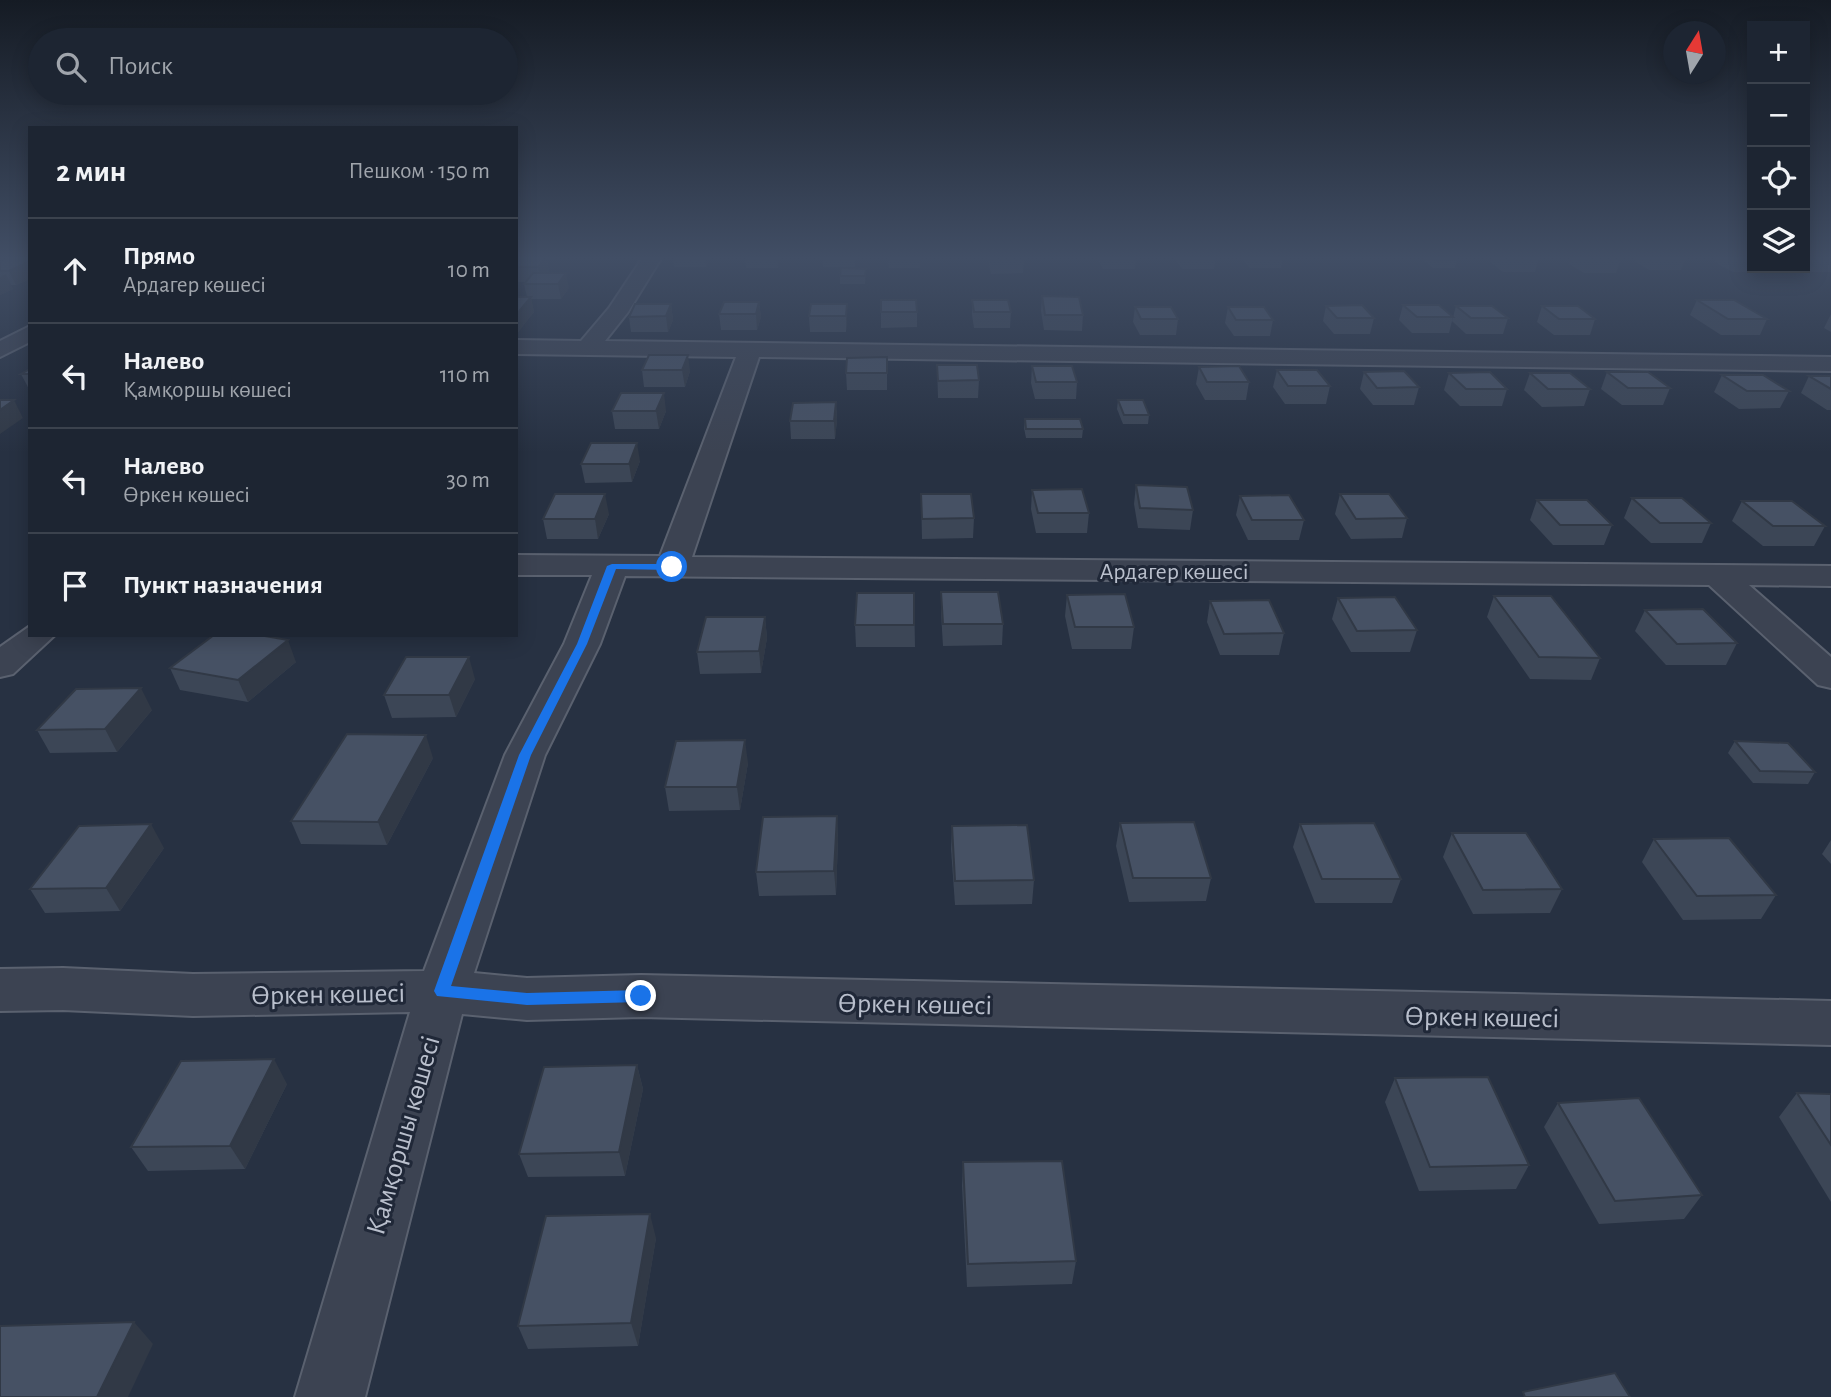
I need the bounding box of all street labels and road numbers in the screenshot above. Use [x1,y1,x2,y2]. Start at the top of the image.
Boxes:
street label: Ардагер көшесі [1100,560,1249,584]
street label: Өркен көшесі [251,980,405,1010]
street label: Өркен көшесі [838,990,992,1020]
street label: Өркен көшесі [1405,1003,1559,1033]
street label: Қамқоршы көшесі [362,1033,446,1238]

